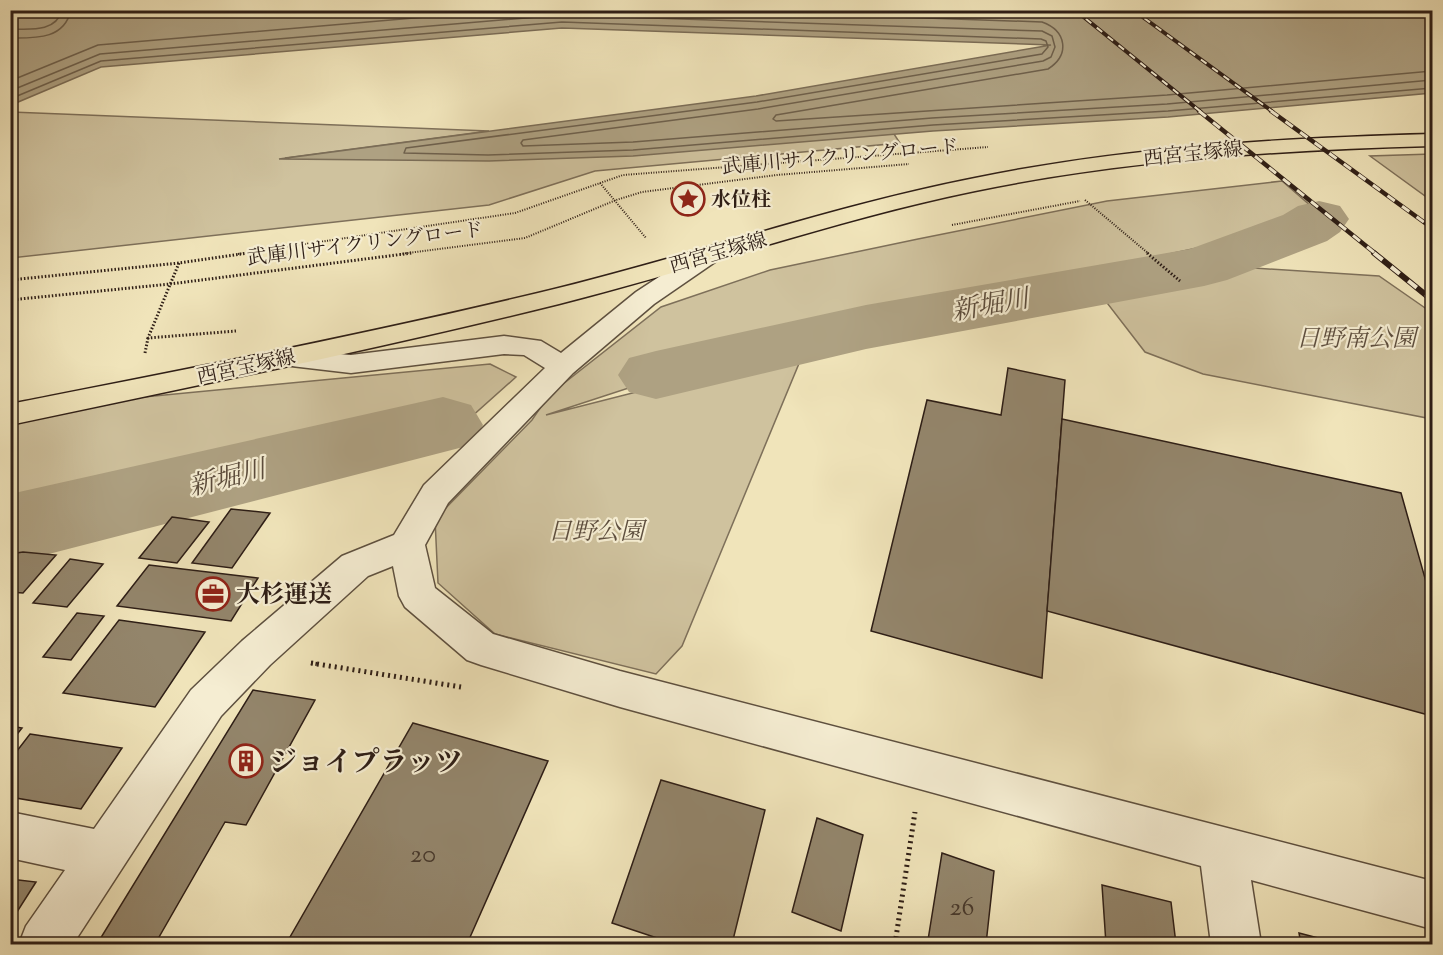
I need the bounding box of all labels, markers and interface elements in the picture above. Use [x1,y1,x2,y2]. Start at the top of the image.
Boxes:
street label: 武庫川サイクリングロード [721,134,960,183]
street label: 西宮宝塚線 [1142,136,1245,175]
place icon: 水位柱 [670,181,706,217]
place label: 水位柱 [711,187,771,216]
street label: 武庫川サイクリングロード [246,217,485,274]
street label: 西宮宝塚線 [667,227,771,282]
water label: 新堀川 [949,281,1035,331]
park label: 日野南公園 [1296,323,1420,357]
street label: 西宮宝塚線 [195,344,298,393]
water label: 新堀川 [185,451,273,507]
park label: 日野公園 [548,516,648,550]
office icon: 大杉運送 [195,576,231,612]
place label: 大杉運送 [236,579,332,613]
building icon: ジョイプラッツ [228,743,264,779]
place label: ジョイプラッツ [269,744,463,784]
house number: 20 [410,837,436,874]
house number: 26 [949,890,975,927]

